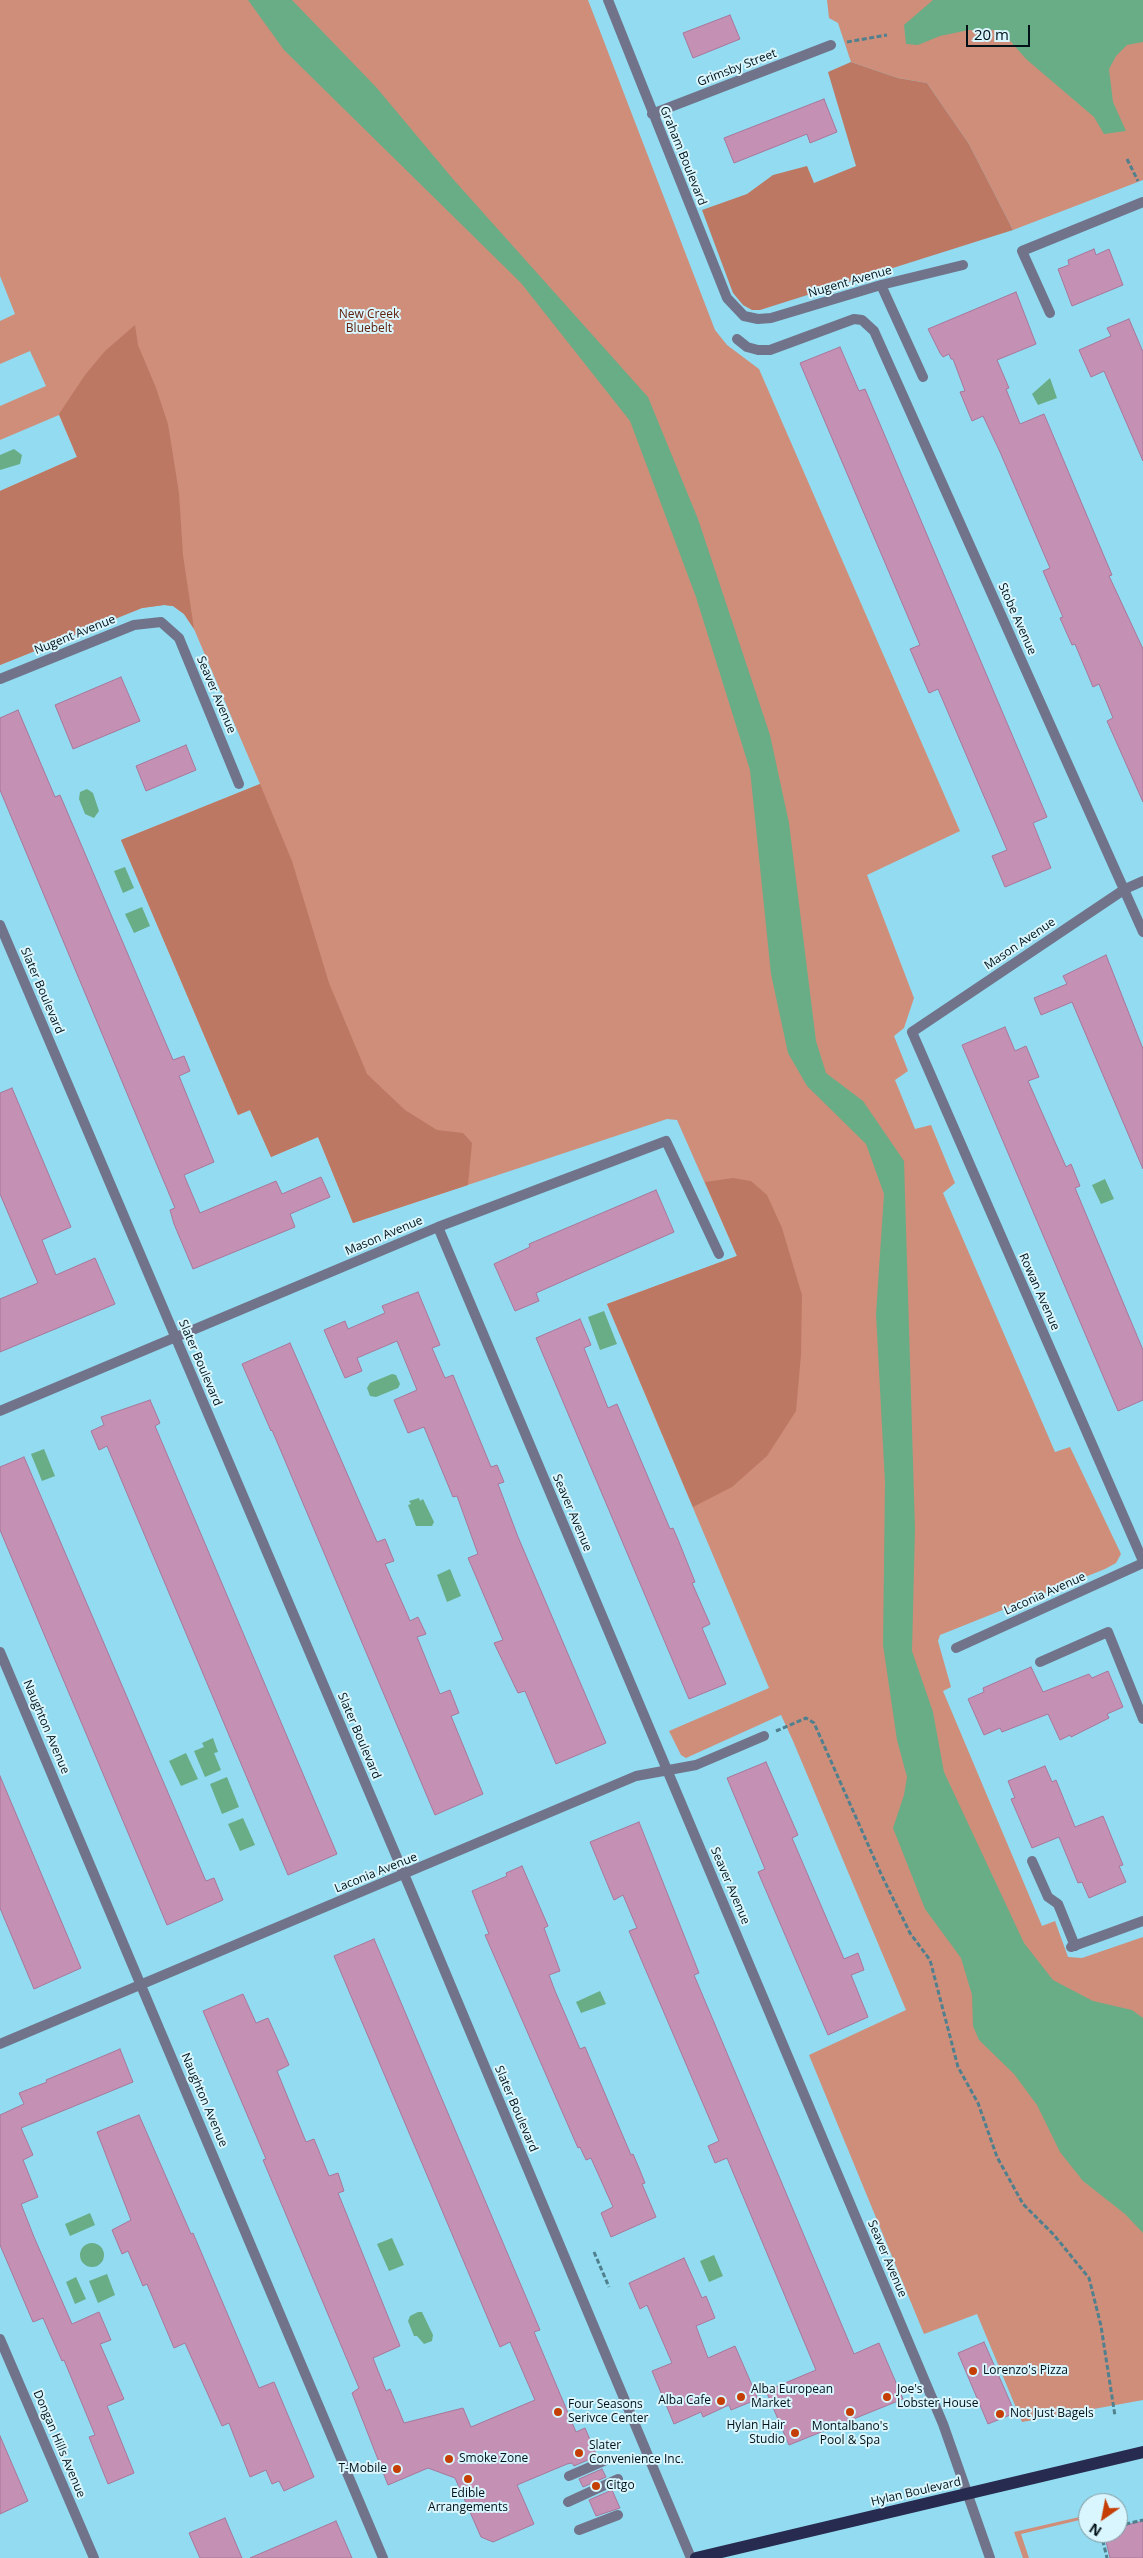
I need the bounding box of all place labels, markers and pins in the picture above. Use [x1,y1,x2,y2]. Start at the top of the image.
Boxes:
place label: Lorenzo's Pizza [983,2364,1068,2378]
marker: Lorenzo's Pizza [967,2365,979,2377]
place label: Alba European Market [751,2383,833,2411]
place label: Joe's Lobster House [897,2383,978,2411]
marker: Alba European Market [735,2391,747,2403]
marker: Joe's Lobster House [881,2391,893,2403]
place label: Alba Cafe [658,2394,711,2408]
marker: Alba Cafe [715,2395,727,2407]
place label: Four Seasons Serivce Center [568,2398,648,2426]
marker: Four Seasons Serivce Center [552,2406,564,2418]
marker: Montalbano's Pool & Spa [844,2406,856,2418]
place label: Not Just Bagels [1010,2407,1094,2421]
marker: Not Just Bagels [994,2408,1006,2420]
place label: Hylan Hair Studio [727,2419,785,2447]
place label: Montalbano's Pool & Spa [812,2420,888,2448]
marker: Hylan Hair Studio [789,2427,801,2439]
place label: Slater Convenience Inc. [589,2439,684,2467]
marker: Slater Convenience Inc. [573,2447,585,2459]
place label: Smoke Zone [459,2452,528,2466]
marker: Smoke Zone [443,2453,455,2465]
place label: T-Mobile [338,2462,387,2476]
marker: T-Mobile [391,2463,403,2475]
marker: Edible Arrangements [462,2473,474,2485]
place label: Citgo [606,2479,635,2493]
marker: Citgo [590,2480,602,2492]
place label: Edible Arrangements [428,2487,508,2515]

